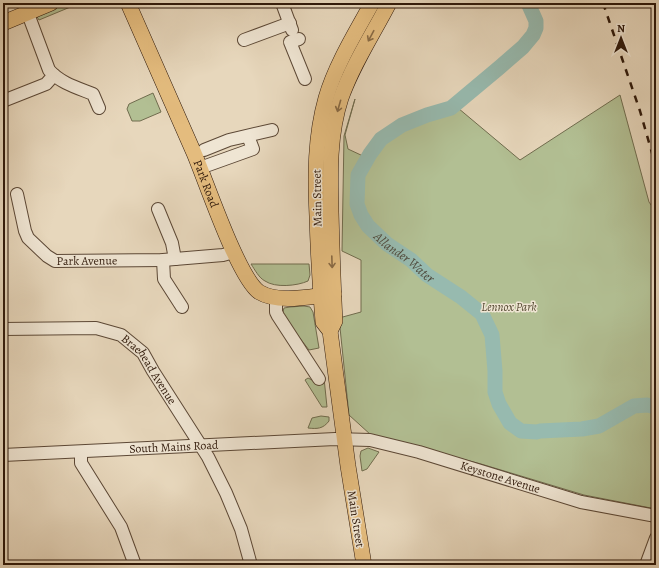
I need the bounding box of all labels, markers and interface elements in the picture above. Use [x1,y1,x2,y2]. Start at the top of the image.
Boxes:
north arrow [601,18,641,58]
text: N [617,21,625,36]
one-way arrow [367,30,374,42]
one-way arrow [335,99,342,112]
street label: Park Road [190,157,223,211]
street label: Main Street [308,169,326,227]
water label: Allander Water [370,227,438,286]
street label: Park Avenue [56,252,117,269]
one-way arrow [329,255,336,268]
park label: Lennox Park [481,299,537,315]
street label: Braehead Avenue [118,331,180,408]
street label: South Mains Road [129,437,219,457]
street label: Keystone Avenue [458,457,542,497]
street label: Main Street [344,489,368,549]

